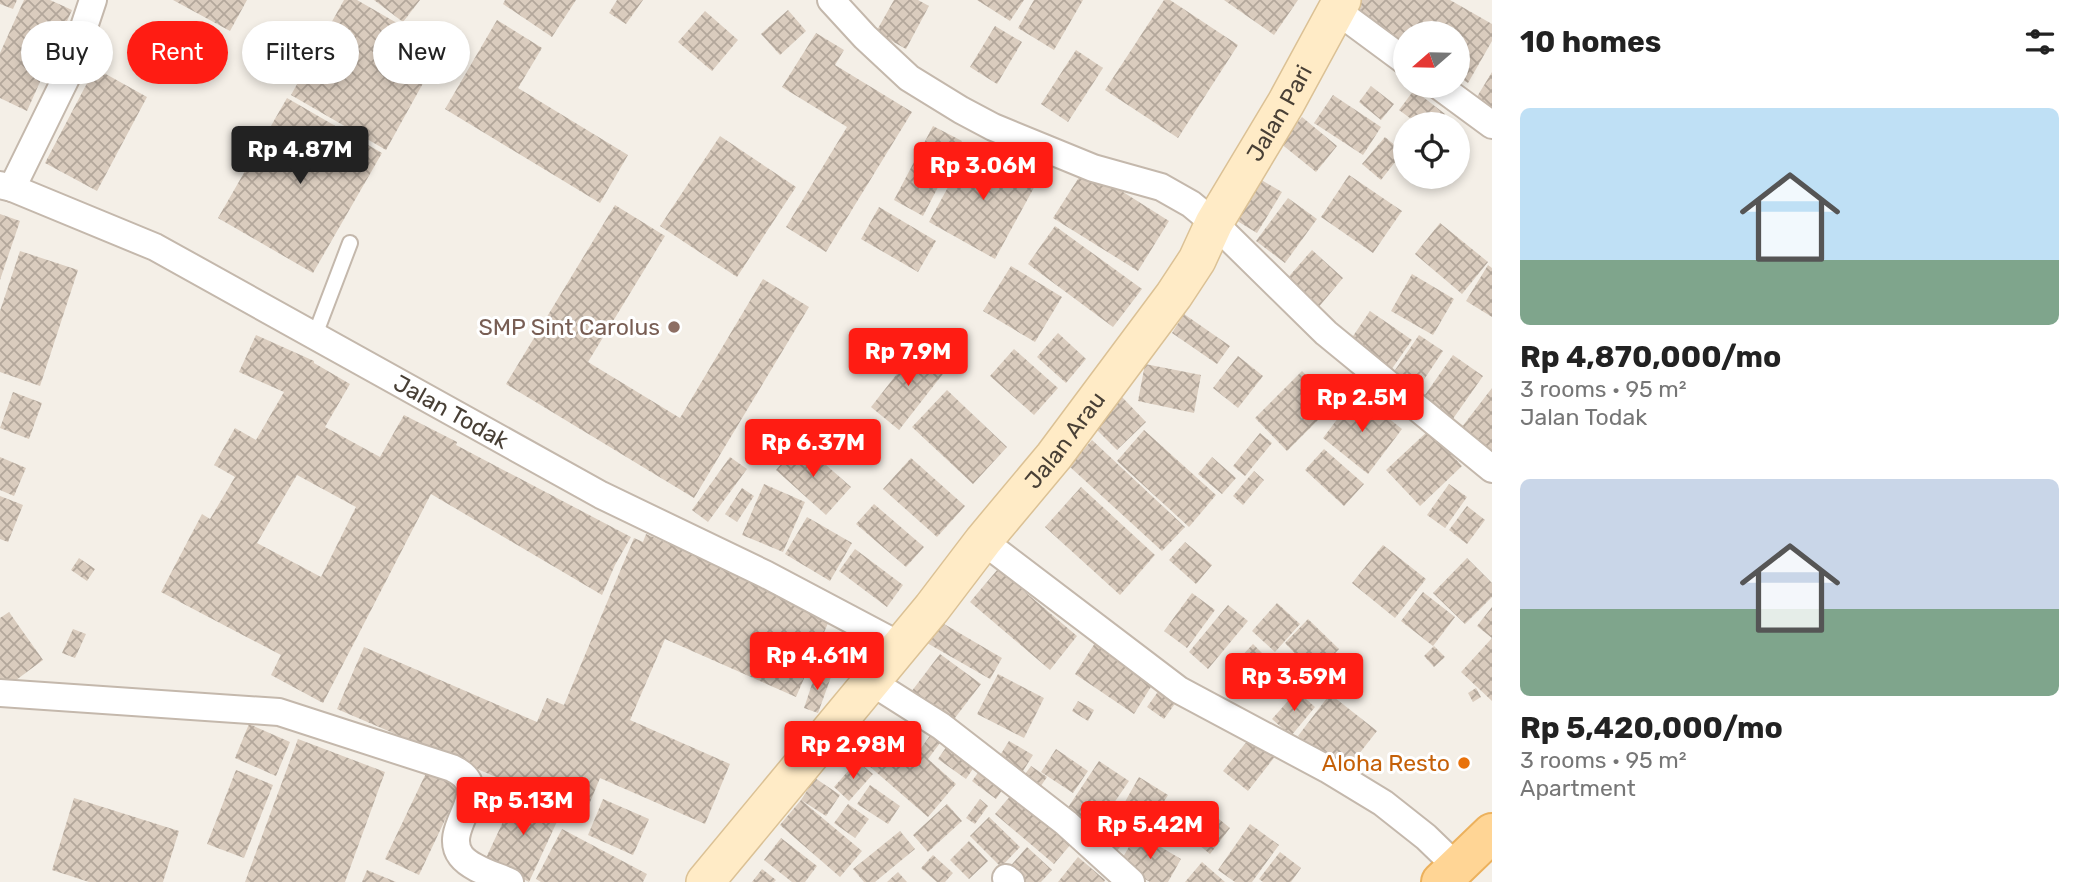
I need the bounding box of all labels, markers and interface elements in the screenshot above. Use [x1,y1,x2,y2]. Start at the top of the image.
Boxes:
chip: Buy [21,21,113,84]
chip: Rent [127,21,228,84]
chip: Filters [242,21,359,84]
chip: New [373,21,470,84]
north arrow [1393,21,1470,98]
map controls [1393,21,1470,189]
icon: filters [2021,23,2059,61]
text: 10 homes [1520,24,1661,60]
street label: Jalan Pari [1240,60,1318,166]
button: locate [1393,112,1470,189]
pin: Rp 4.87M [228,127,372,186]
text: Rp 4.87M [247,135,353,163]
pin: Rp 3.06M [911,142,1055,202]
text: Rp 3.06M [930,151,1036,179]
icon: home [1727,154,1853,280]
place label: SMP Sint Carolus [478,313,660,341]
marker: SMP Sint Carolus [666,319,682,335]
pin: Rp 7.9M [843,328,973,388]
text: Rp 7.9M [865,337,951,365]
text: Rp 4,870,000/mo [1520,339,1781,375]
street label: Jalan Todak [389,369,514,455]
pin: Rp 2.5M [1297,374,1427,434]
text: 3 rooms · 95 m² [1520,375,1687,403]
text: Rp 2.5M [1317,383,1407,411]
street label: Jalan Arau [1019,386,1111,494]
text: Jalan Todak [1520,403,1647,431]
pin: Rp 6.37M [741,420,885,479]
text: Rp 6.37M [761,428,865,456]
icon: home [1727,525,1853,651]
pin: Rp 4.61M [745,632,889,692]
text: Rp 4.61M [766,641,868,669]
pin: Rp 3.59M [1222,654,1366,713]
text: Rp 3.59M [1241,662,1347,690]
text: Rp 5,420,000/mo [1520,710,1783,746]
pin: Rp 2.98M [781,722,925,781]
text: Rp 2.98M [800,730,906,758]
text: 3 rooms · 95 m² [1520,746,1687,774]
place label: Aloha Resto [1322,749,1450,777]
marker: Aloha Resto [1456,755,1472,771]
text: Apartment [1520,774,1636,802]
pin: Rp 5.13M [451,778,595,837]
text: Rp 5.13M [473,786,573,814]
pin: Rp 5.42M [1078,802,1222,861]
text: Rp 5.42M [1097,810,1203,838]

